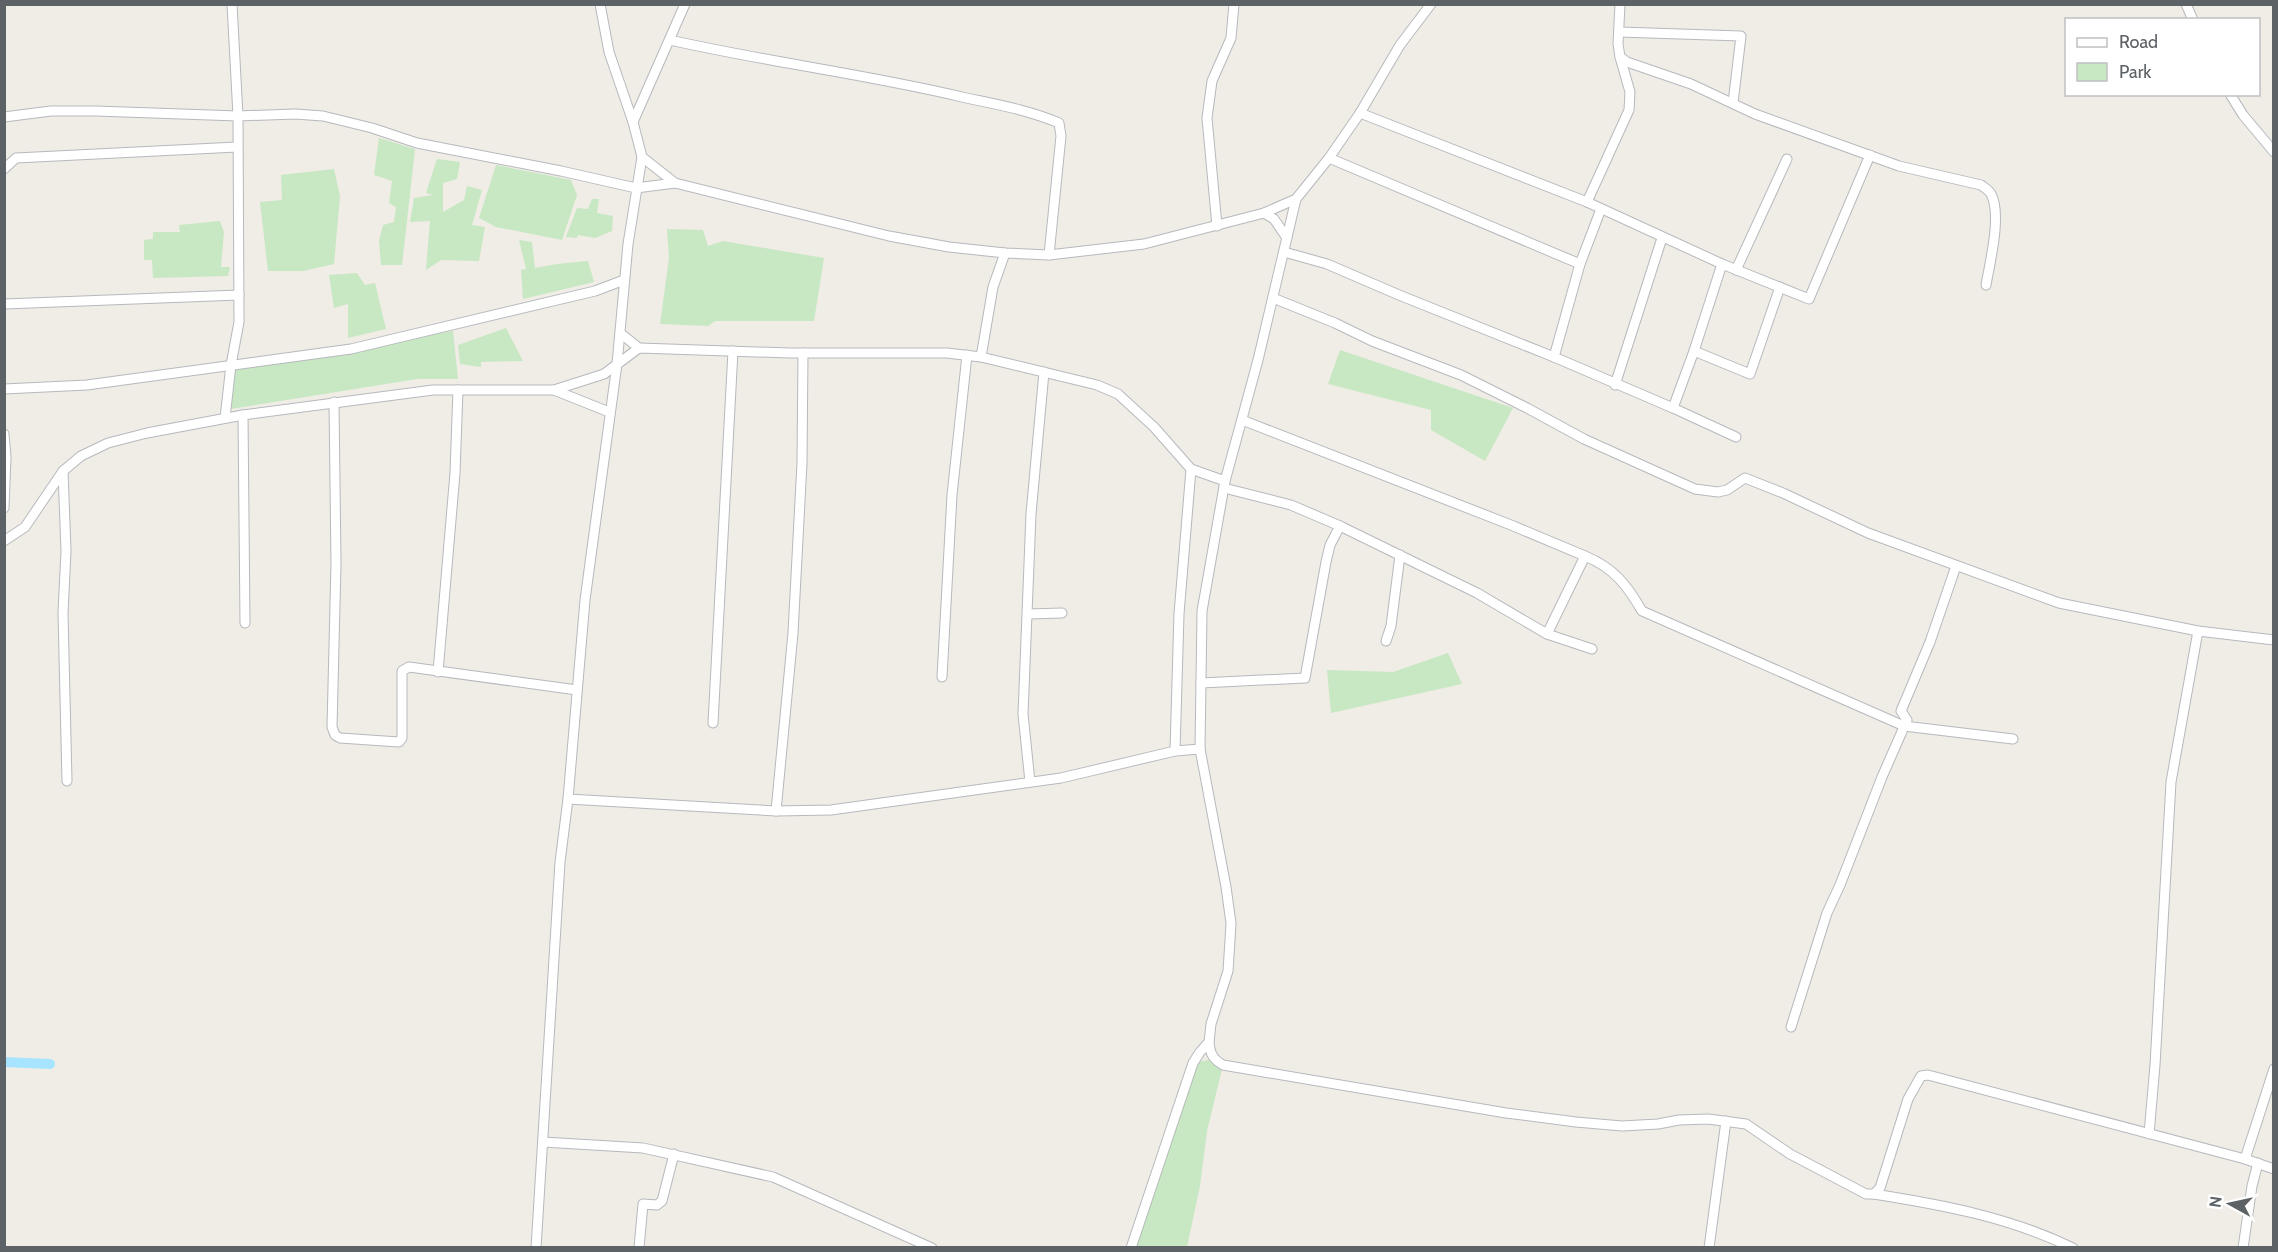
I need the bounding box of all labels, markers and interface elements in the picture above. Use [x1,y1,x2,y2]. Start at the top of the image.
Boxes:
legend [2065,18,2260,96]
text: Road [2119,31,2158,53]
text: Park [2119,61,2152,83]
north arrow [2200,1174,2260,1234]
text: N [2205,1195,2226,1209]

